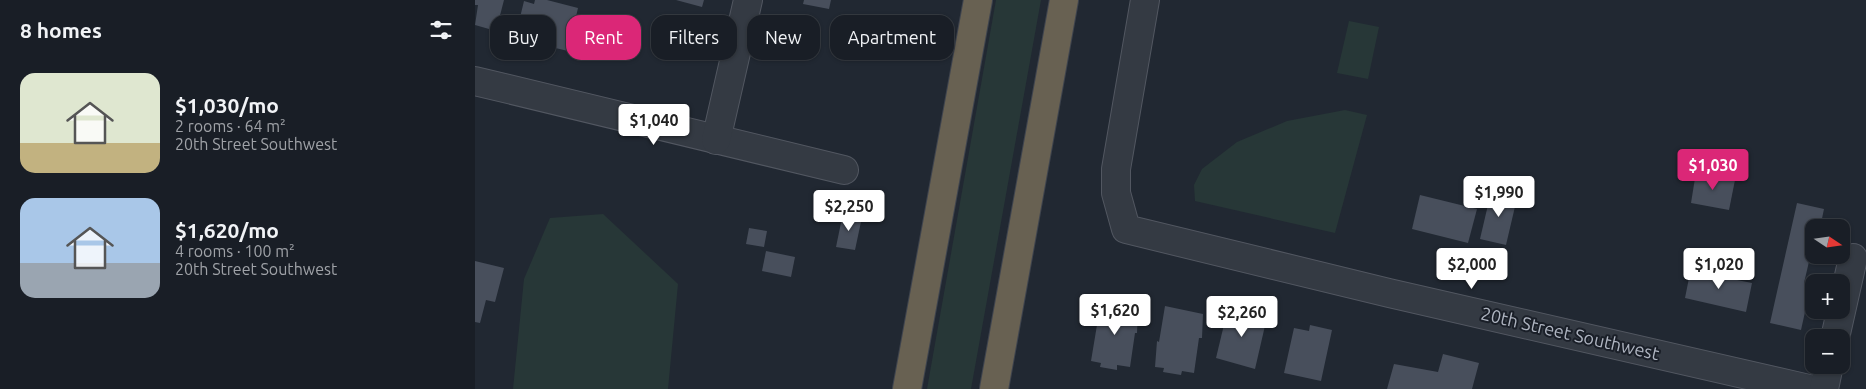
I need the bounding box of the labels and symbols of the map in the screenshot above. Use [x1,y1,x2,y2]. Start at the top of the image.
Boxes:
pin: $1,040 [613,104,695,146]
pin: $1,030 [1672,148,1754,191]
pin: $1,990 [1458,176,1540,218]
pin: $2,250 [808,190,890,232]
north arrow [1805,219,1850,264]
pin: $2,000 [1431,248,1513,290]
pin: $1,020 [1678,248,1760,290]
pin: $1,620 [1074,294,1156,336]
pin: $2,260 [1201,296,1283,338]
street label: 20th Street Southwest [1479,303,1661,363]

